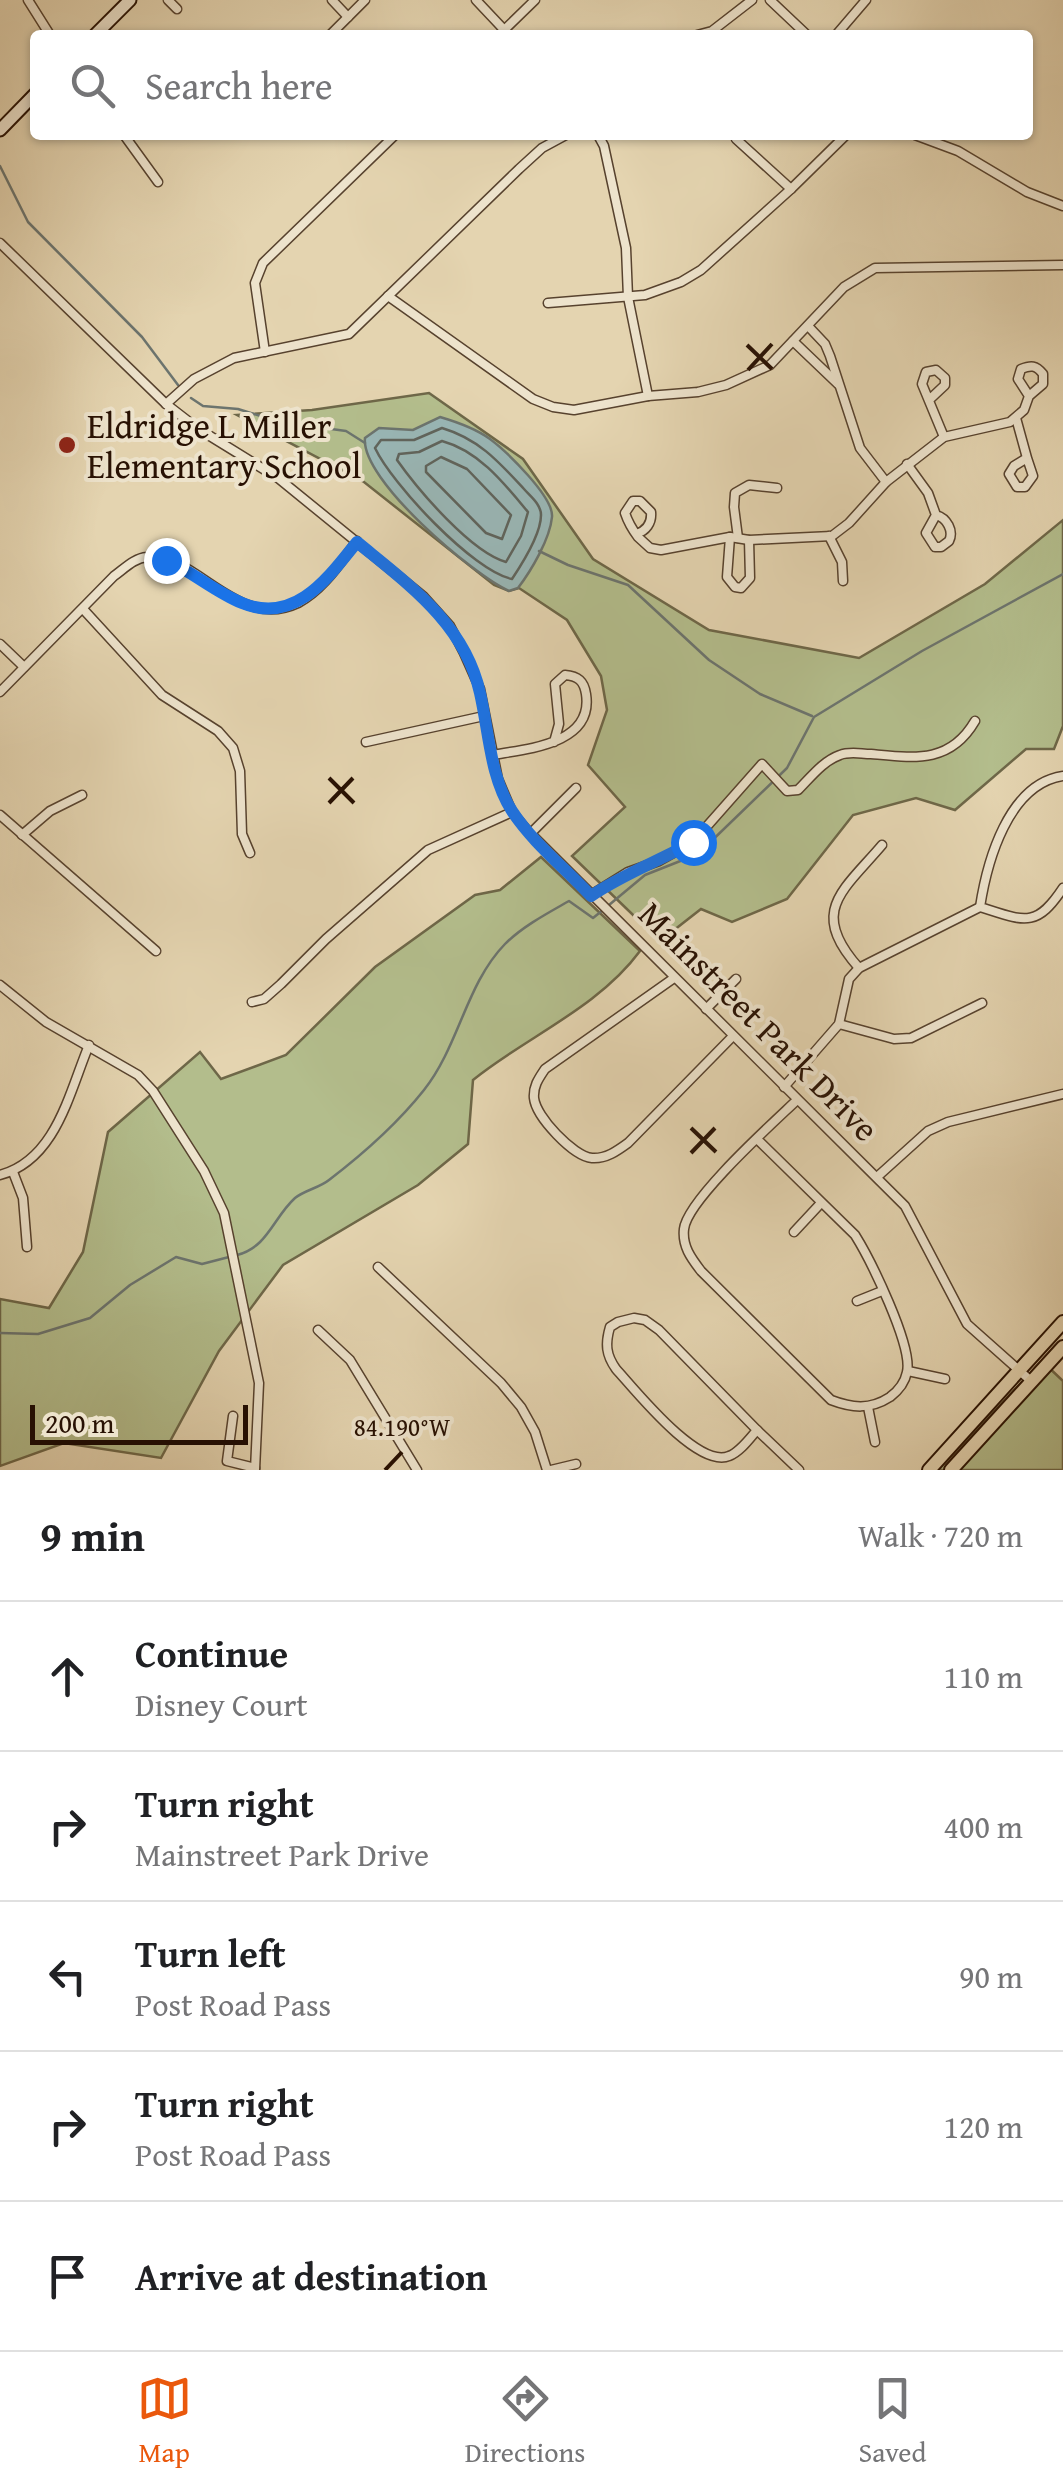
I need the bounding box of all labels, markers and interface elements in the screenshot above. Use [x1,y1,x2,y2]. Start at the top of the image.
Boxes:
search box [30,30,1033,140]
text: Search here [145,57,333,113]
icon: search [65,58,120,113]
place label: Eldridge L Miller Elementary School [87,400,362,491]
marker: Eldridge L Miller Elementary School [56,434,78,456]
route end [144,538,190,584]
route start [671,820,717,866]
street label: Mainstreet Park Drive [627,889,891,1153]
scale bar [30,1400,248,1444]
text: 200 m [45,1402,114,1443]
text: 84.190°W [354,1409,450,1445]
text: 9 min [40,1505,145,1566]
text: Walk · 720 m [858,1512,1023,1559]
text: Continue [135,1625,288,1681]
icon: ahead [40,1649,95,1704]
text: 110 m [944,1653,1023,1700]
text: Disney Court [135,1681,308,1728]
text: Turn right [135,1775,314,1831]
icon: right [40,1799,95,1854]
text: 400 m [944,1803,1023,1850]
text: Mainstreet Park Drive [135,1831,429,1878]
text: Turn left [135,1925,286,1981]
icon: left [40,1949,95,2004]
text: 90 m [959,1953,1023,2000]
text: Post Road Pass [135,1981,331,2028]
text: Turn right [135,2075,314,2131]
icon: right [40,2099,95,2154]
text: 120 m [944,2103,1023,2150]
text: Post Road Pass [135,2131,331,2178]
text: Arrive at destination [135,2248,488,2304]
icon: arrive [40,2249,95,2304]
tab: Map [137,2371,192,2472]
tab: Directions [465,2371,585,2472]
tab: Saved [859,2371,926,2472]

